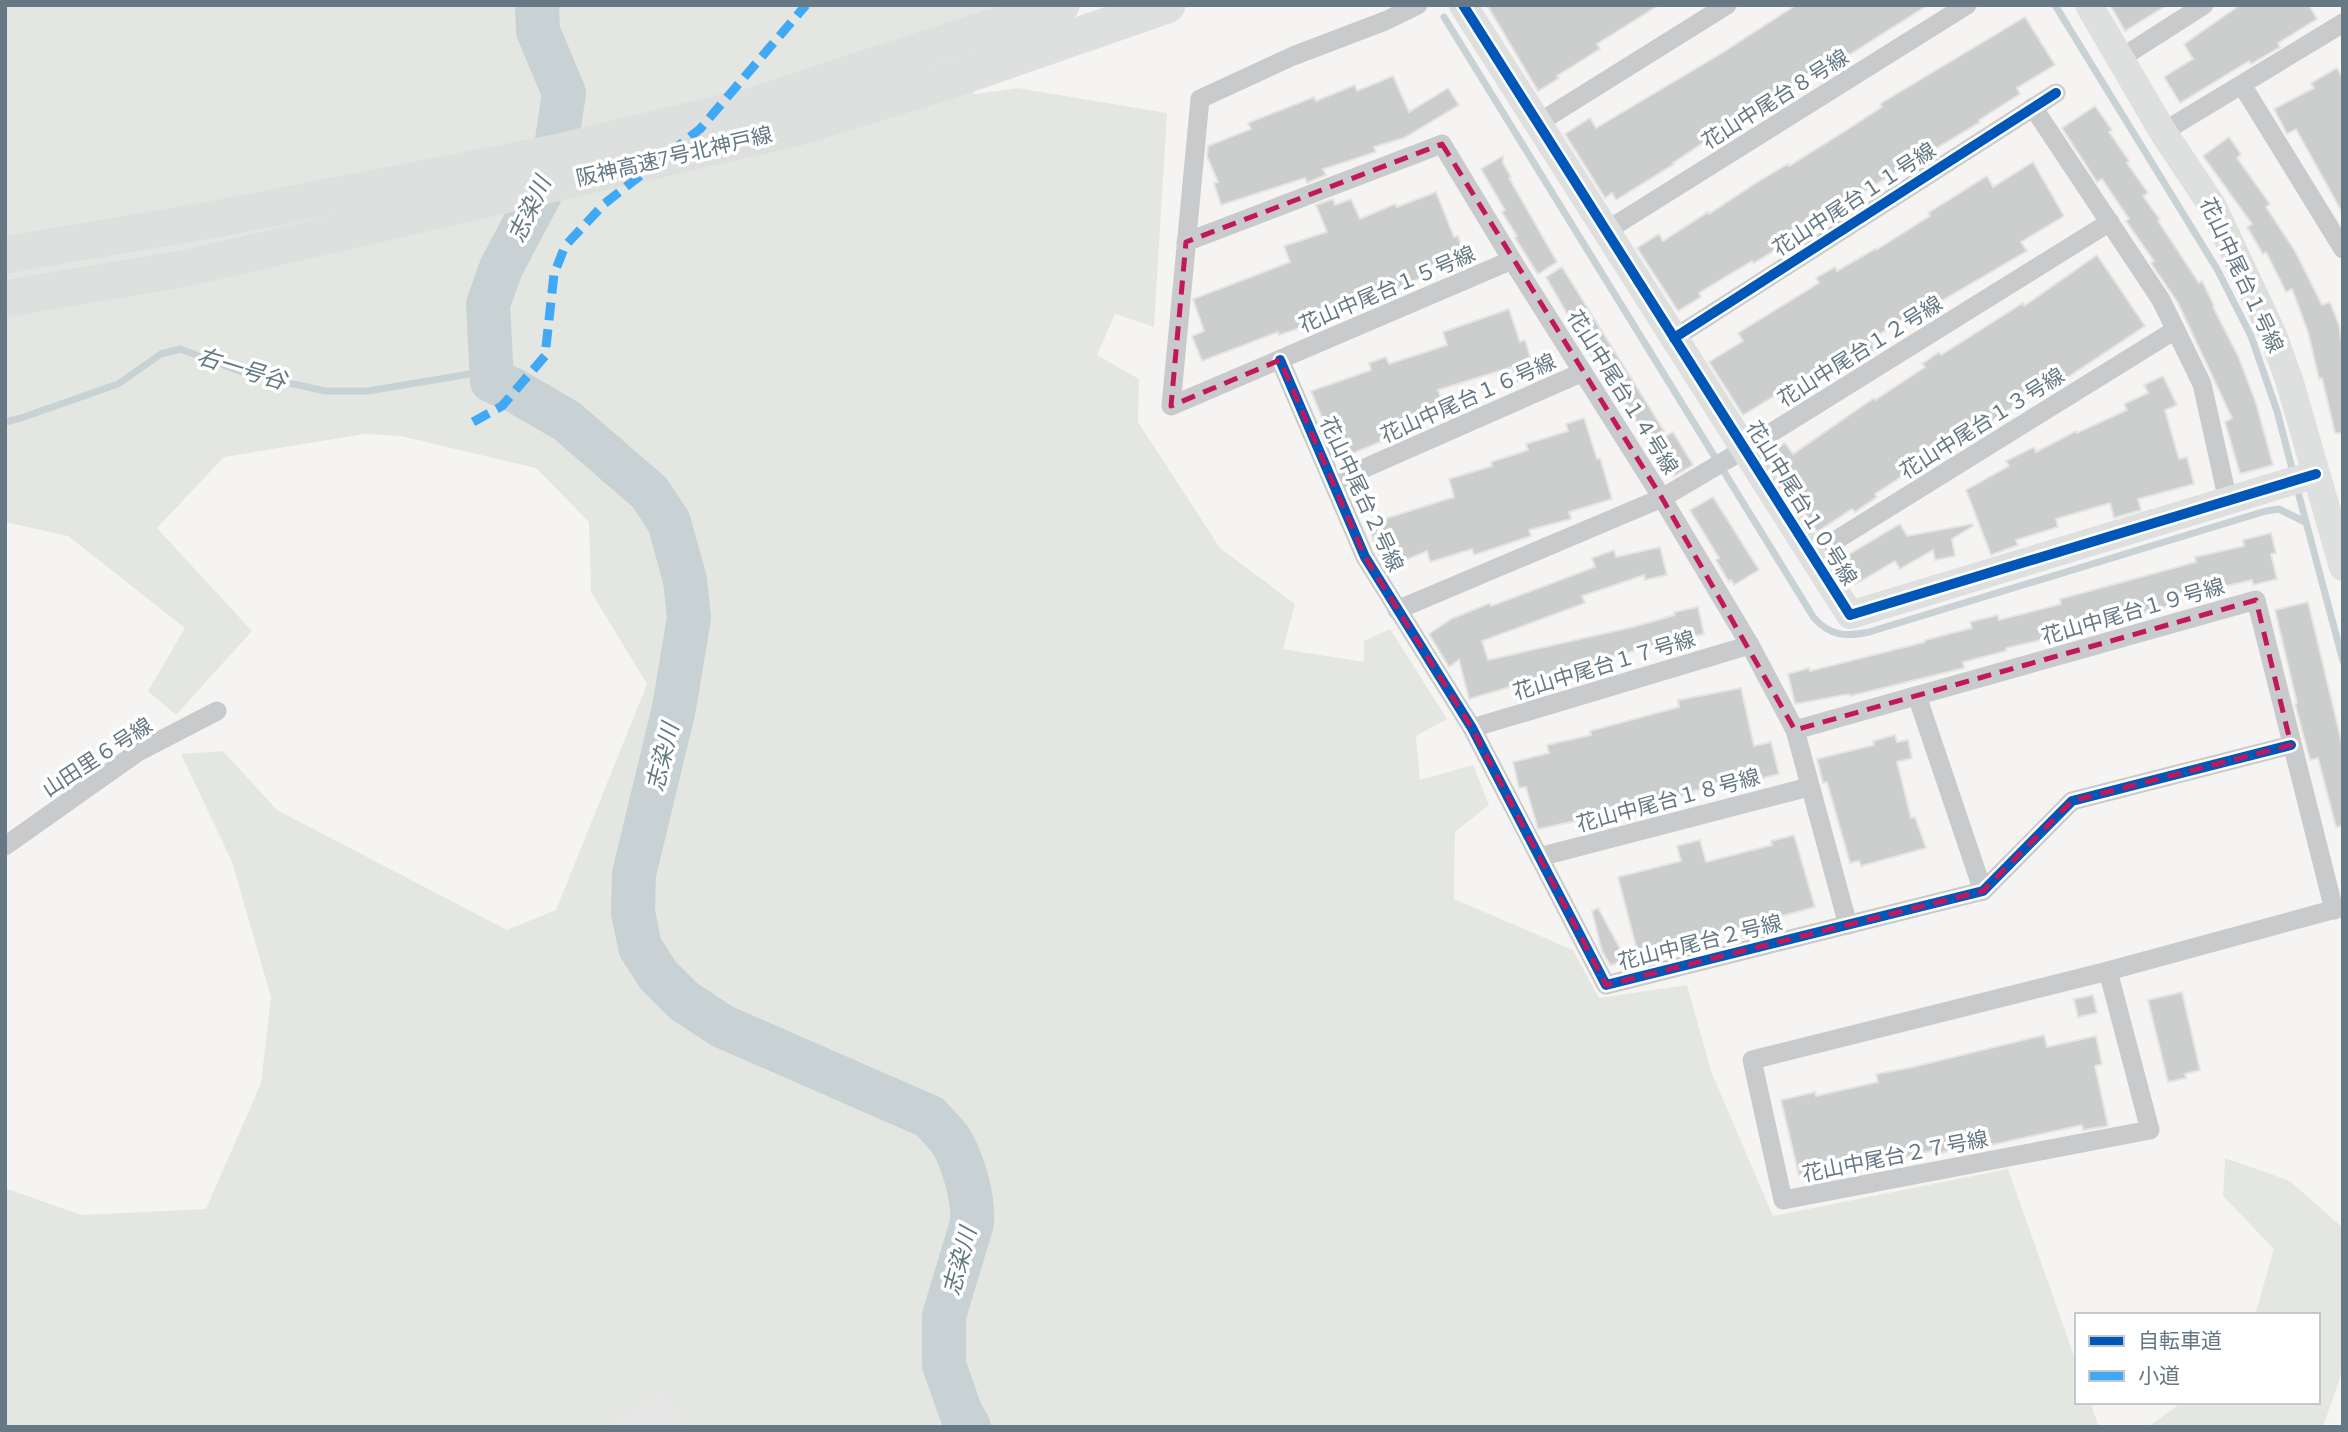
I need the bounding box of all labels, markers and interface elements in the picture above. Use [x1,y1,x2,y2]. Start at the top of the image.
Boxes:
street label: 花山中尾台８号線 [1697,43,1853,155]
street label: 阪神高速7号北神戸線 [573,120,775,192]
street label: 花山中尾台１１号線 [1767,136,1941,262]
water label: 志染川 [501,169,558,246]
street label: 花山中尾台１号線 [2194,193,2290,357]
street label: 花山中尾台１５号線 [1295,240,1479,338]
street label: 花山中尾台１２号線 [1773,289,1947,413]
street label: 花山中尾台１４号線 [1561,305,1685,479]
water label: 右一号谷 [194,341,292,396]
street label: 花山中尾台１６号線 [1376,347,1560,449]
street label: 花山中尾台１３号線 [1895,361,2069,485]
street label: 花山中尾台２号線 [1314,412,1410,576]
street label: 花山中尾台１０号線 [1740,416,1864,590]
street label: 花山中尾台１９号線 [2038,572,2228,650]
street label: 花山中尾台１７号線 [1510,624,1698,706]
street label: 山田里６号線 [37,711,157,803]
water label: 志染川 [640,717,685,794]
street label: 花山中尾台１８号線 [1573,763,1763,837]
street label: 花山中尾台２号線 [1615,909,1785,975]
street label: 花山中尾台２７号線 [1800,1125,1990,1187]
water label: 志染川 [936,1221,983,1298]
legend [2075,1313,2320,1404]
text: 自転車道 [2138,1327,2222,1354]
text: 小道 [2138,1362,2180,1389]

